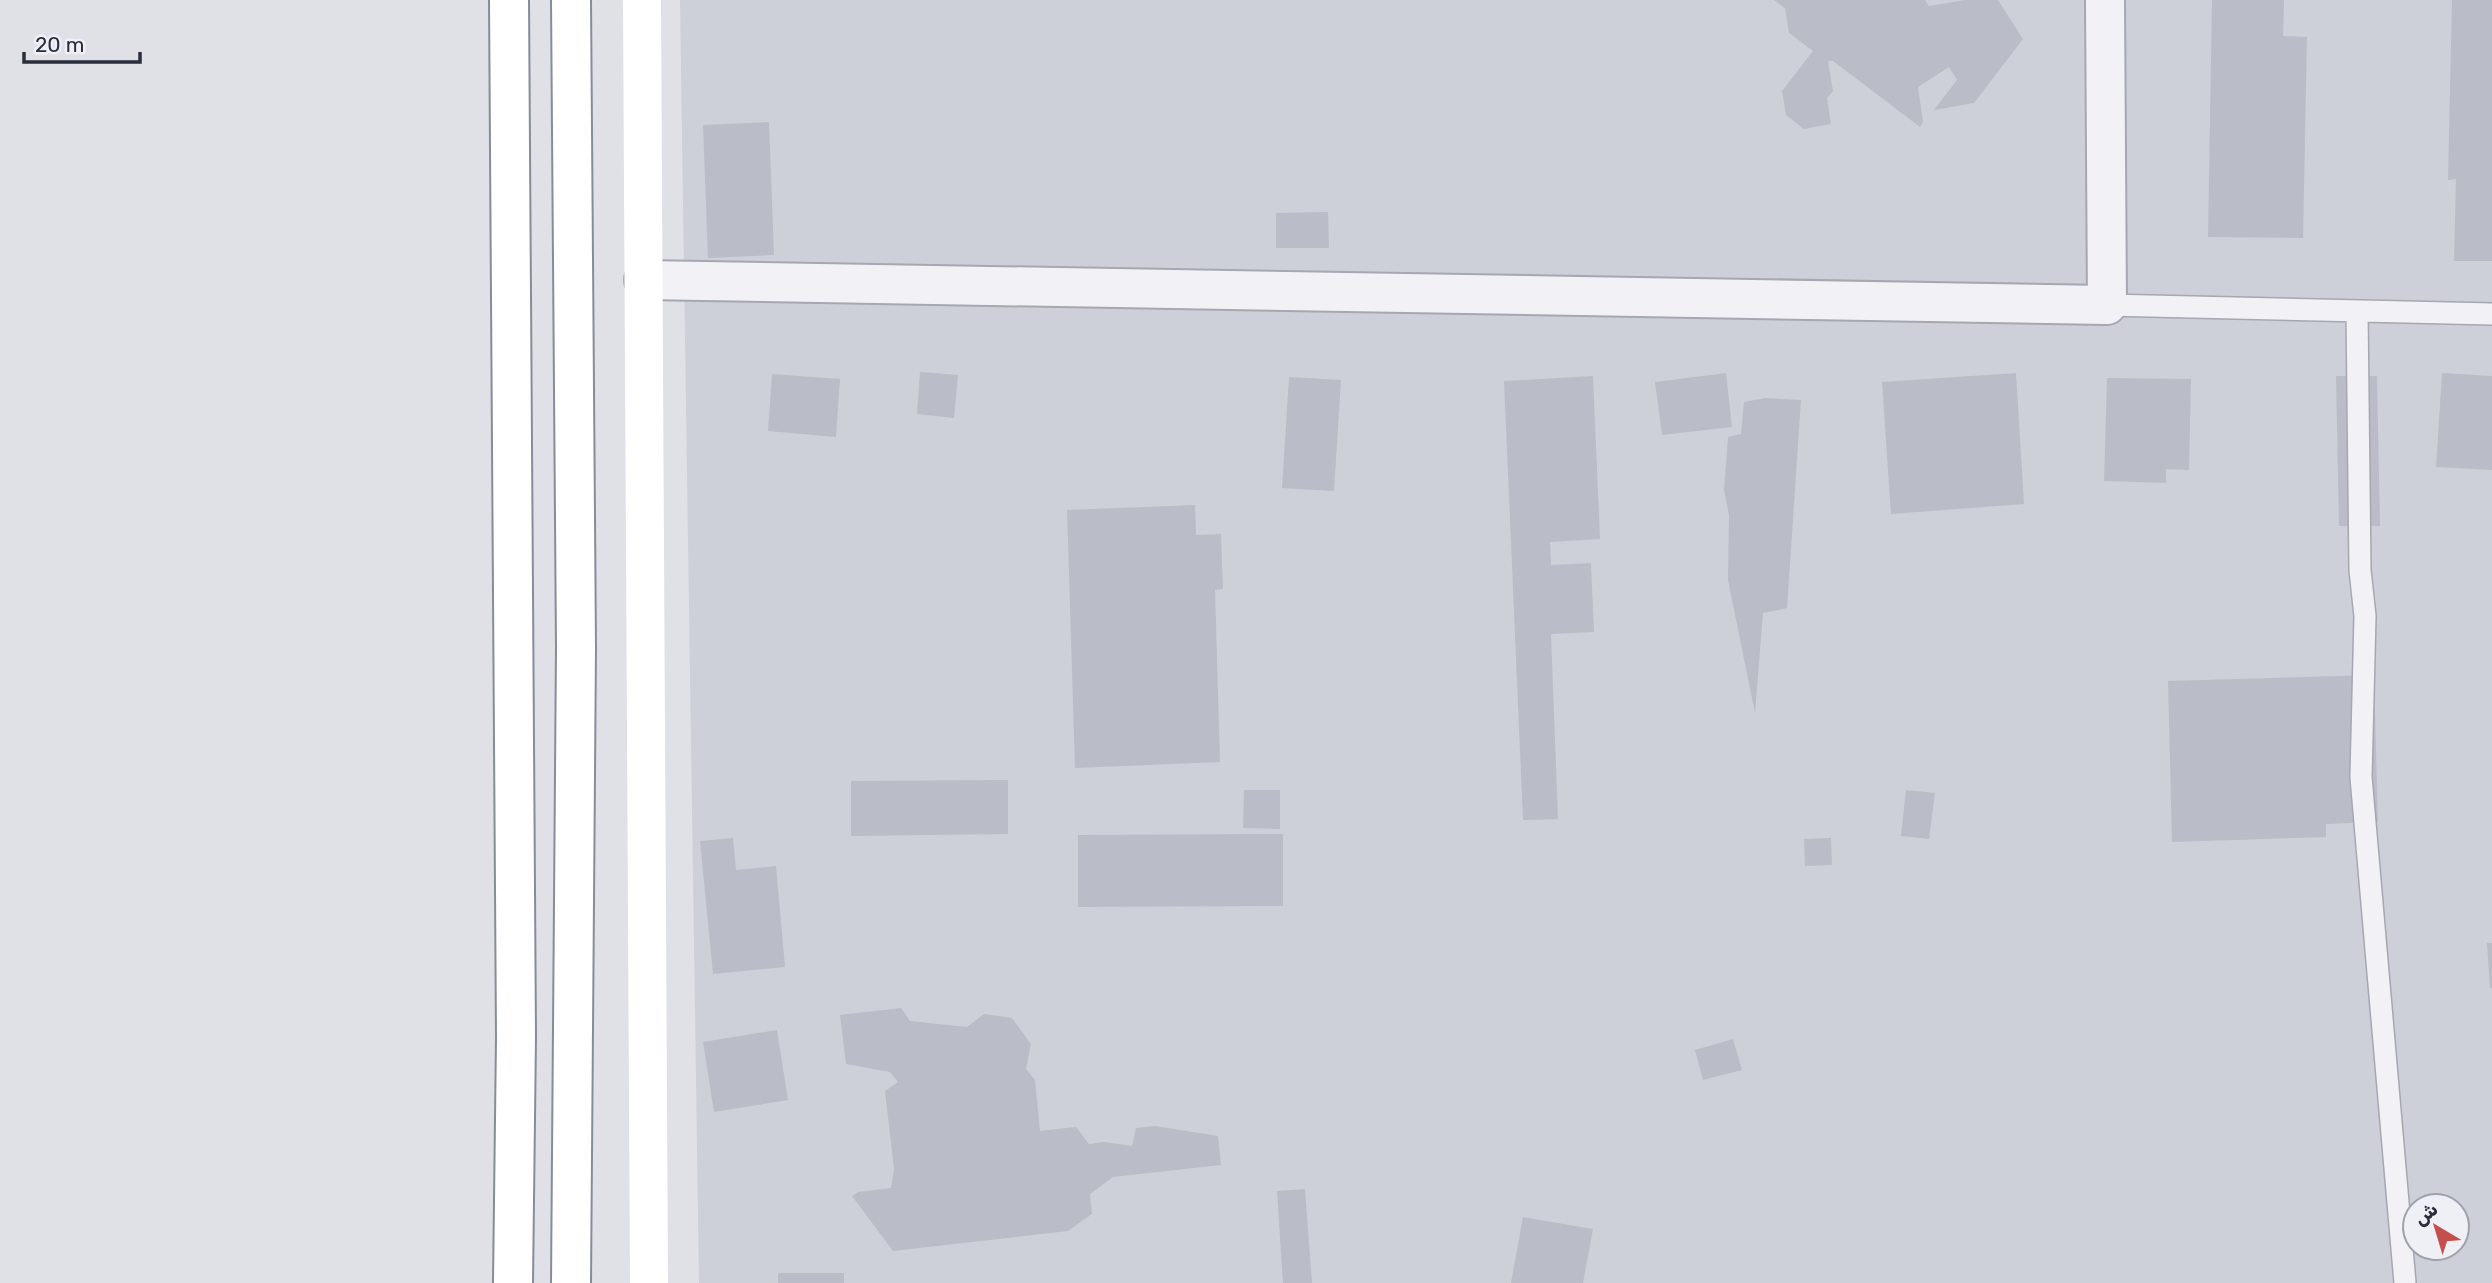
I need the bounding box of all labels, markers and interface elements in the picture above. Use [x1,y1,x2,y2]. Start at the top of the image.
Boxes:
scale bar [24,21,140,65]
text: 20 m [35,32,84,57]
north arrow [2401,1192,2471,1262]
text: ش [2409,1198,2442,1230]

